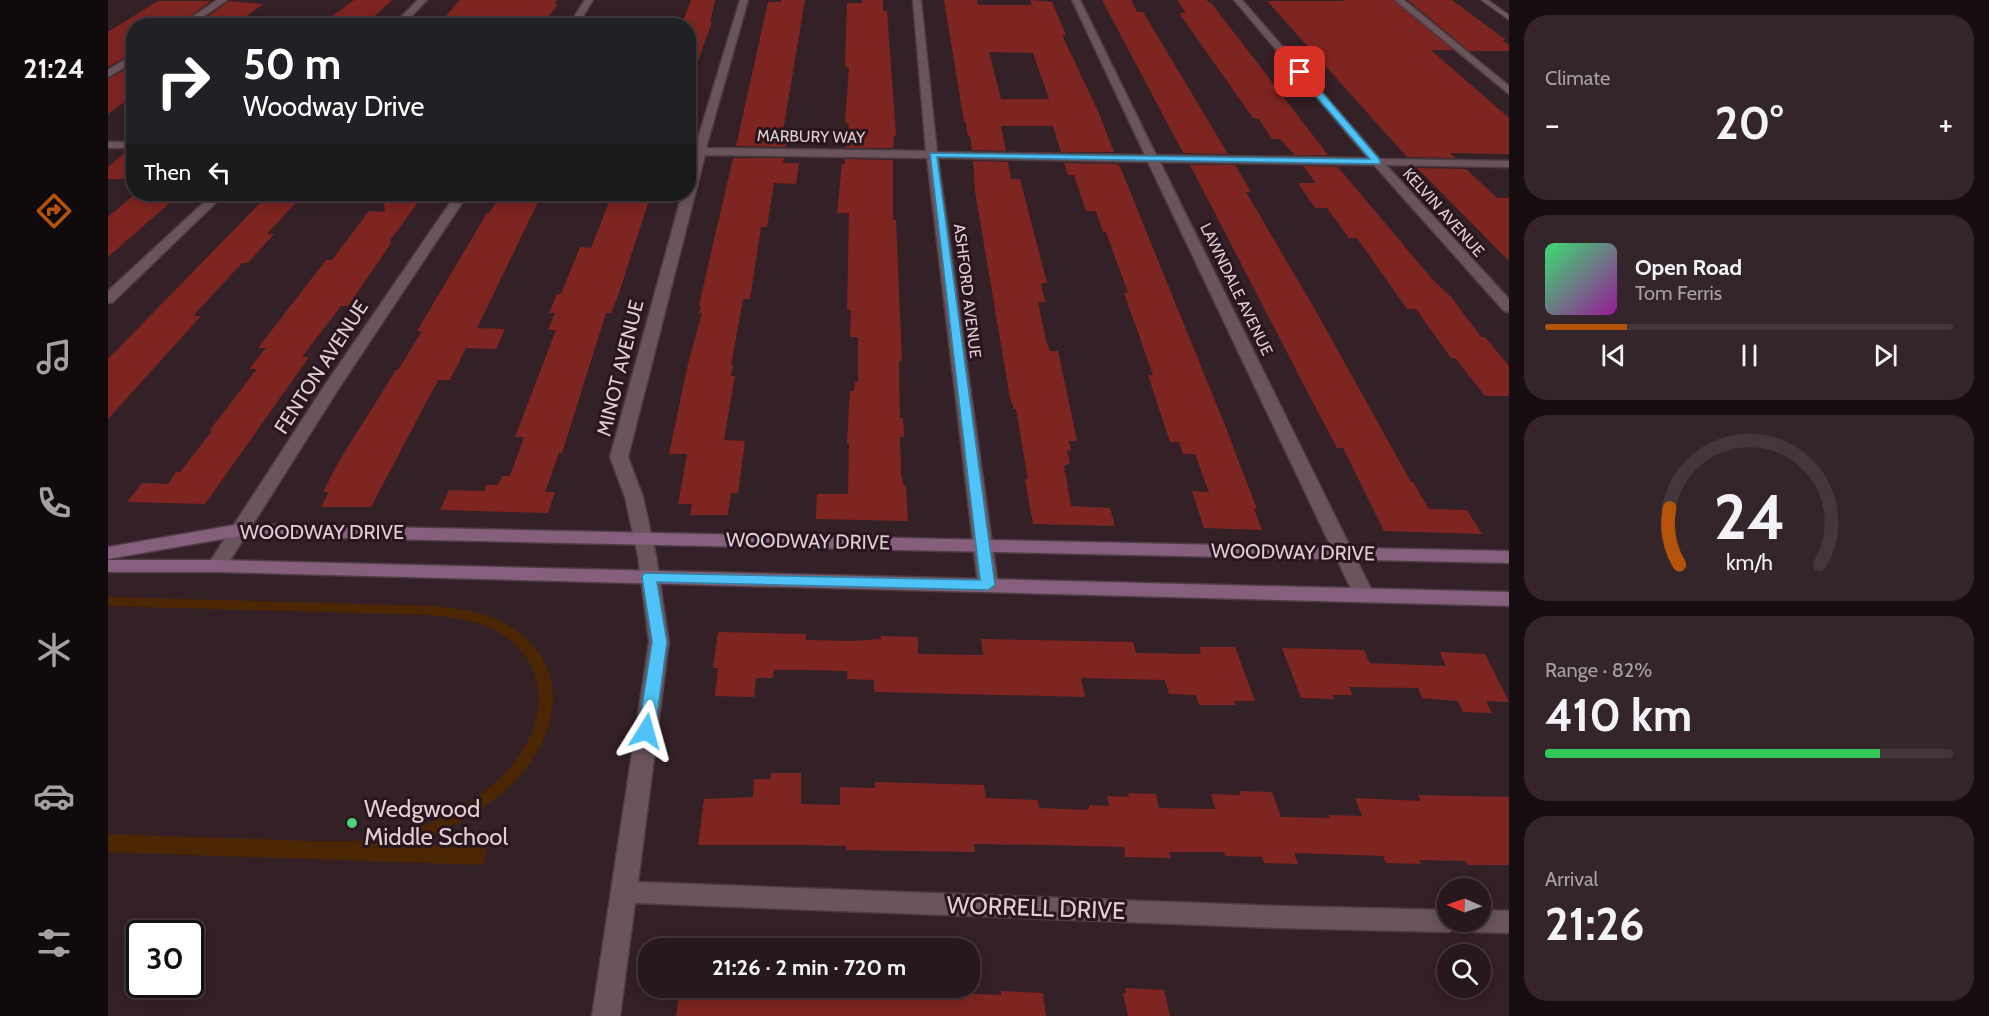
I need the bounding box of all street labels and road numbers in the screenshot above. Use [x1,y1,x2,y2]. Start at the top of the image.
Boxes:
street label: MARBURY WAY [757,126,866,147]
street label: KELVIN AVENUE [1399,164,1488,261]
street label: LAWNDALE AVENUE [1196,220,1277,359]
street label: ASHFORD AVENUE [950,223,985,360]
street label: FENTON AVENUE [269,296,373,438]
street label: MINOT AVENUE [591,297,649,439]
street label: WOODWAY DRIVE [240,520,404,544]
street label: WOODWAY DRIVE [726,528,890,554]
street label: WOODWAY DRIVE [1211,539,1375,565]
street label: WORRELL DRIVE [946,890,1126,925]

